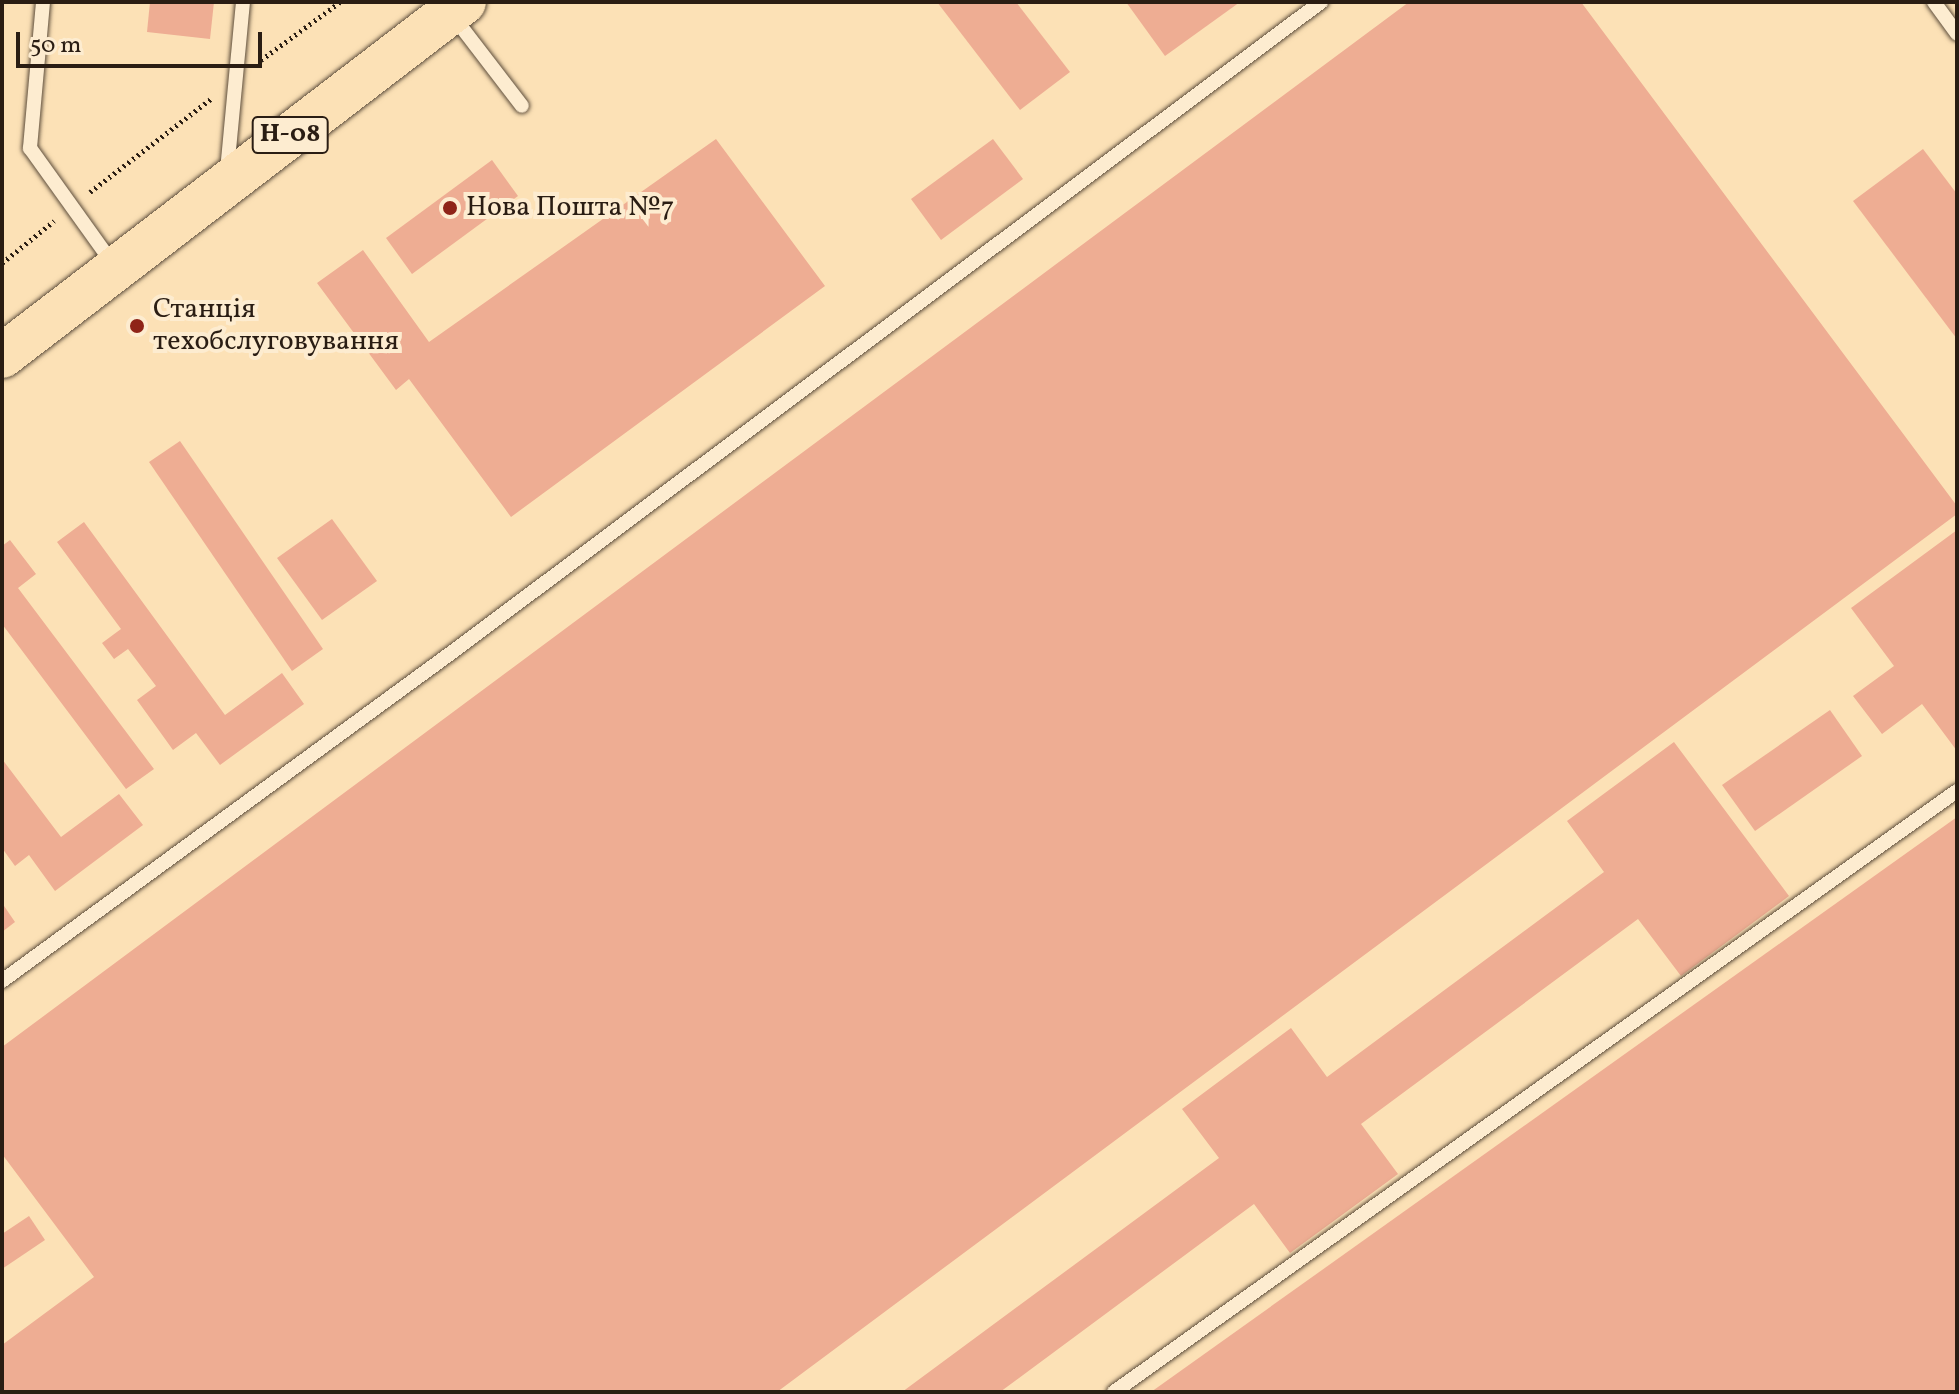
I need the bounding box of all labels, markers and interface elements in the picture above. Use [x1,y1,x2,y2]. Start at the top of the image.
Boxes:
scale bar [20,16,266,66]
text: 50 m [30,29,82,63]
road number: Н-08 [250,113,330,157]
place label: Нова Пошта №7 [466,191,674,225]
marker: Нова Пошта №7 [441,199,459,217]
place label: Станція техобслуговування [153,293,399,359]
marker: Станція техобслуговування [128,317,146,335]

